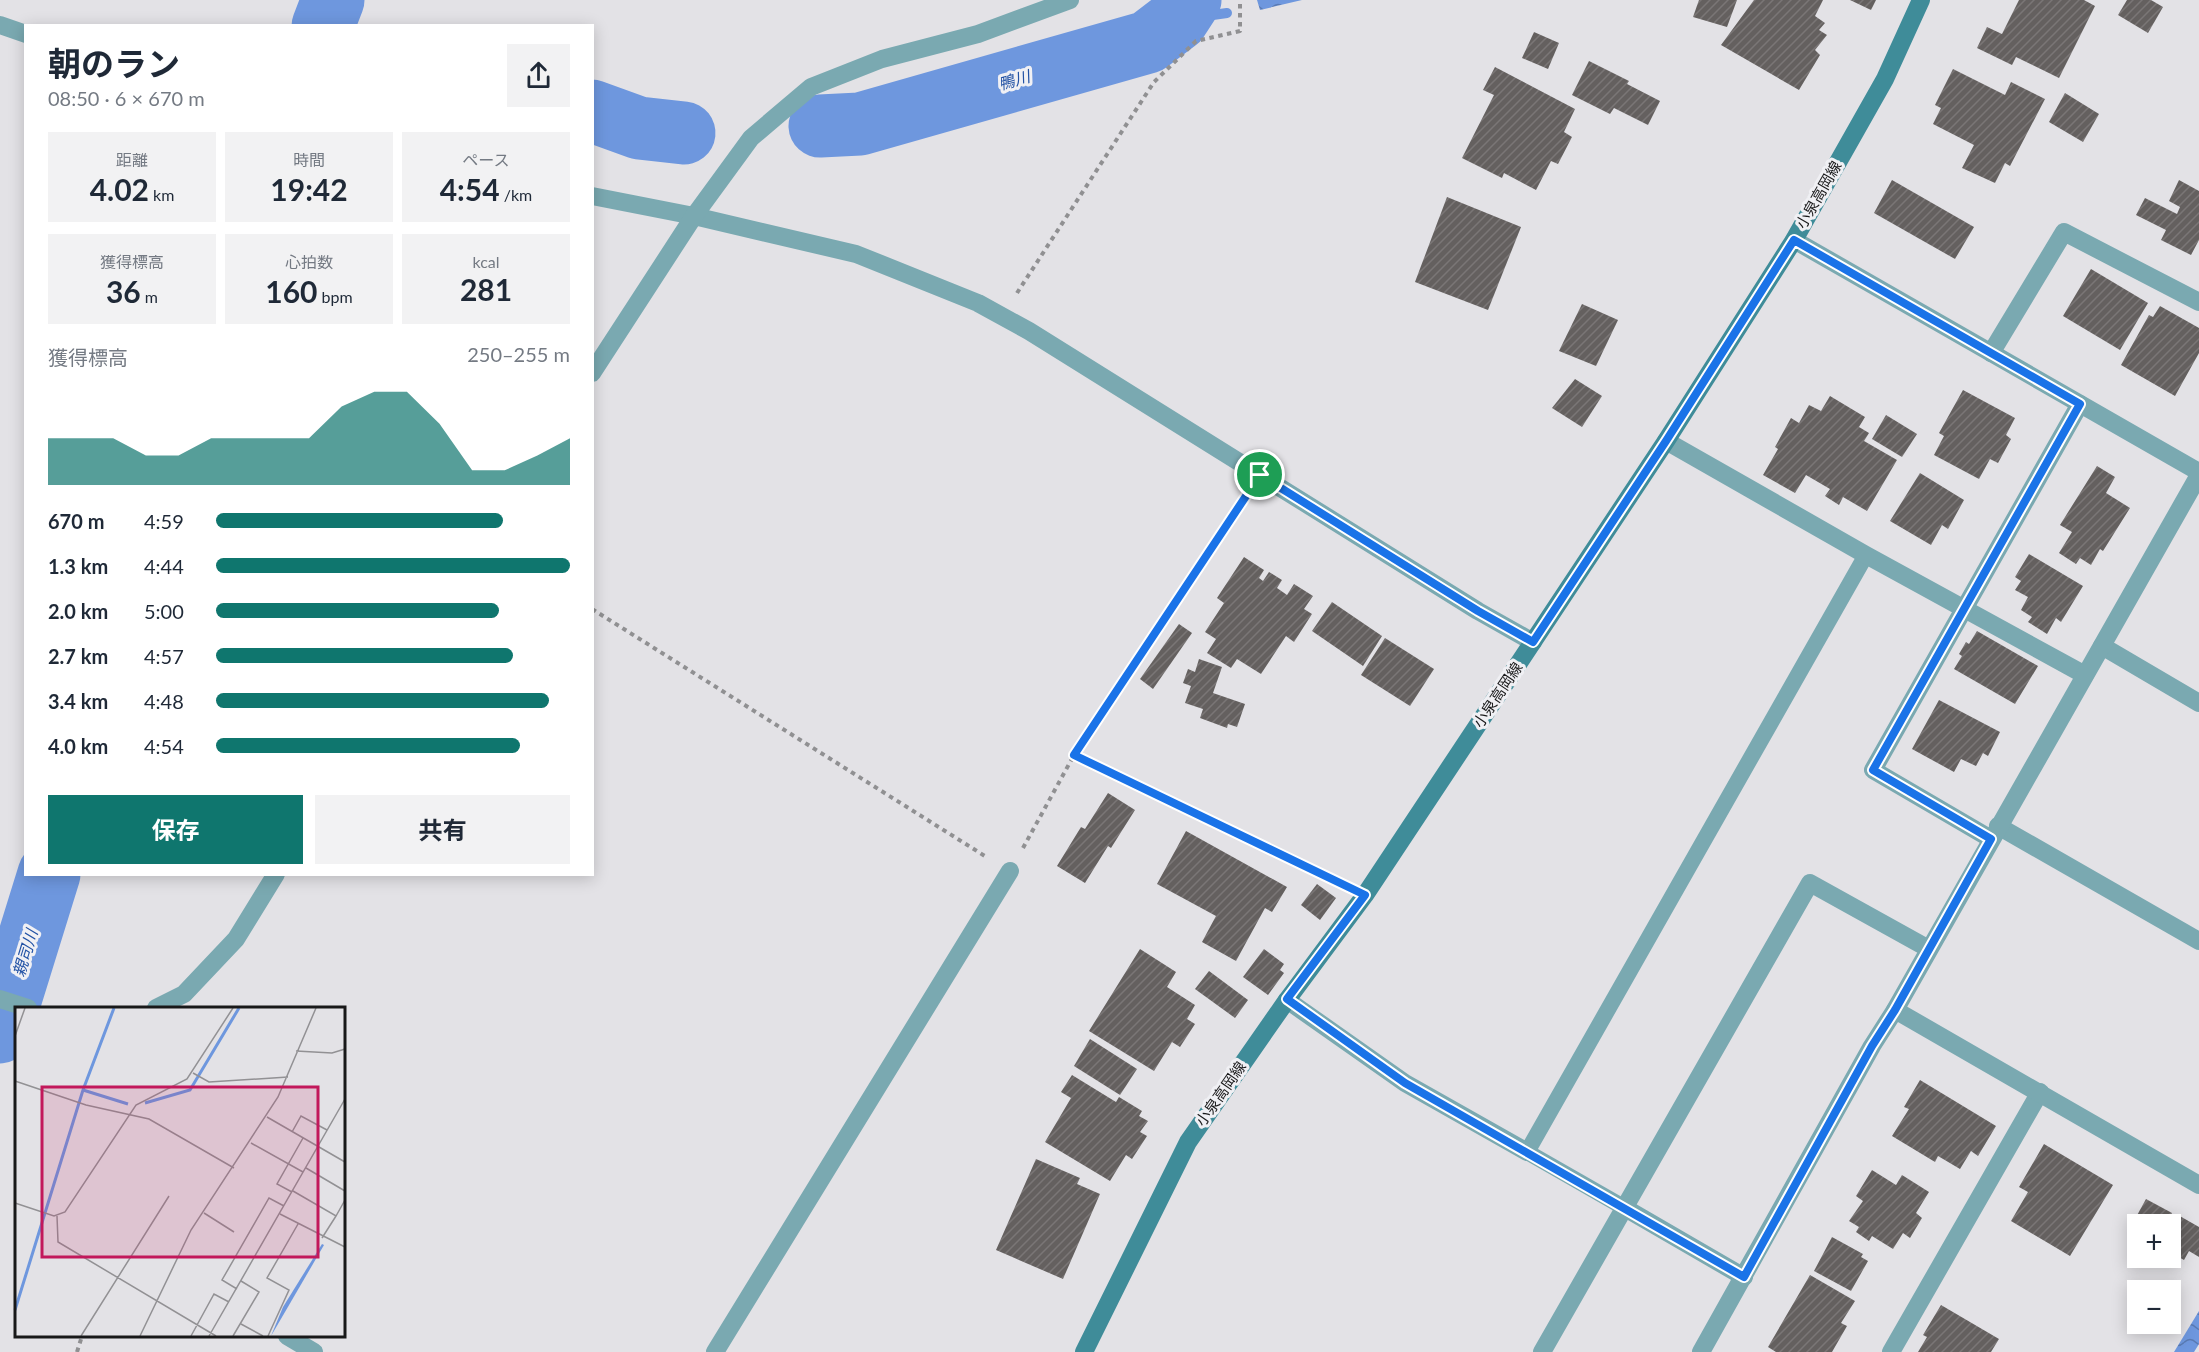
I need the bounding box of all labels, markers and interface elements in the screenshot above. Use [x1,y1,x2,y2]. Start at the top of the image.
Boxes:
text: 朝のラン [48,43,180,83]
button: share [507,44,570,107]
water label: 鴨川 [996,65,1034,93]
text: 08:50 · 6 × 670 m [48,86,205,110]
text: 距離 [116,150,148,169]
text: 時間 [293,150,325,169]
text: ペース [462,150,510,169]
street label: 小泉高岡線 [1792,158,1845,231]
text: 4.02 [90,171,149,207]
text: 19:42 [270,171,348,207]
text: 4:54 [440,171,500,207]
text: km [149,185,174,204]
text: /km [500,185,532,204]
text: 獲得標高 [100,252,164,271]
text: 心拍数 [285,252,333,271]
text: kcal [472,252,500,271]
text: 281 [460,271,512,307]
text: 36 [106,273,141,309]
text: 160 [265,273,318,309]
text: m [141,287,158,306]
text: bpm [318,287,353,306]
text: 250–255 m [467,342,570,366]
text: 獲得標高 [48,345,128,369]
pin [1234,449,1285,500]
icon: arrive [1243,458,1276,491]
text: 670 m [48,509,104,533]
text: 4:59 [144,509,184,533]
text: 1.3 km [48,554,108,578]
text: 4:44 [144,554,184,578]
text: 2.0 km [48,599,108,623]
text: 5:00 [144,599,184,623]
text: 2.7 km [48,644,108,668]
text: 4:57 [144,644,184,668]
street label: 小泉高岡線 [1469,658,1526,731]
text: 3.4 km [48,689,108,713]
text: 4:48 [144,689,184,713]
text: 4.0 km [48,734,108,758]
text: 4:54 [144,734,184,758]
button: 保存 [48,795,303,864]
button: 共有 [315,795,570,864]
water label: 親司川 [8,925,41,979]
inset map [15,1007,345,1337]
street label: 小泉高岡線 [1191,1058,1249,1129]
map controls [2127,1214,2181,1334]
button: + [2127,1214,2181,1268]
button: − [2127,1280,2181,1334]

